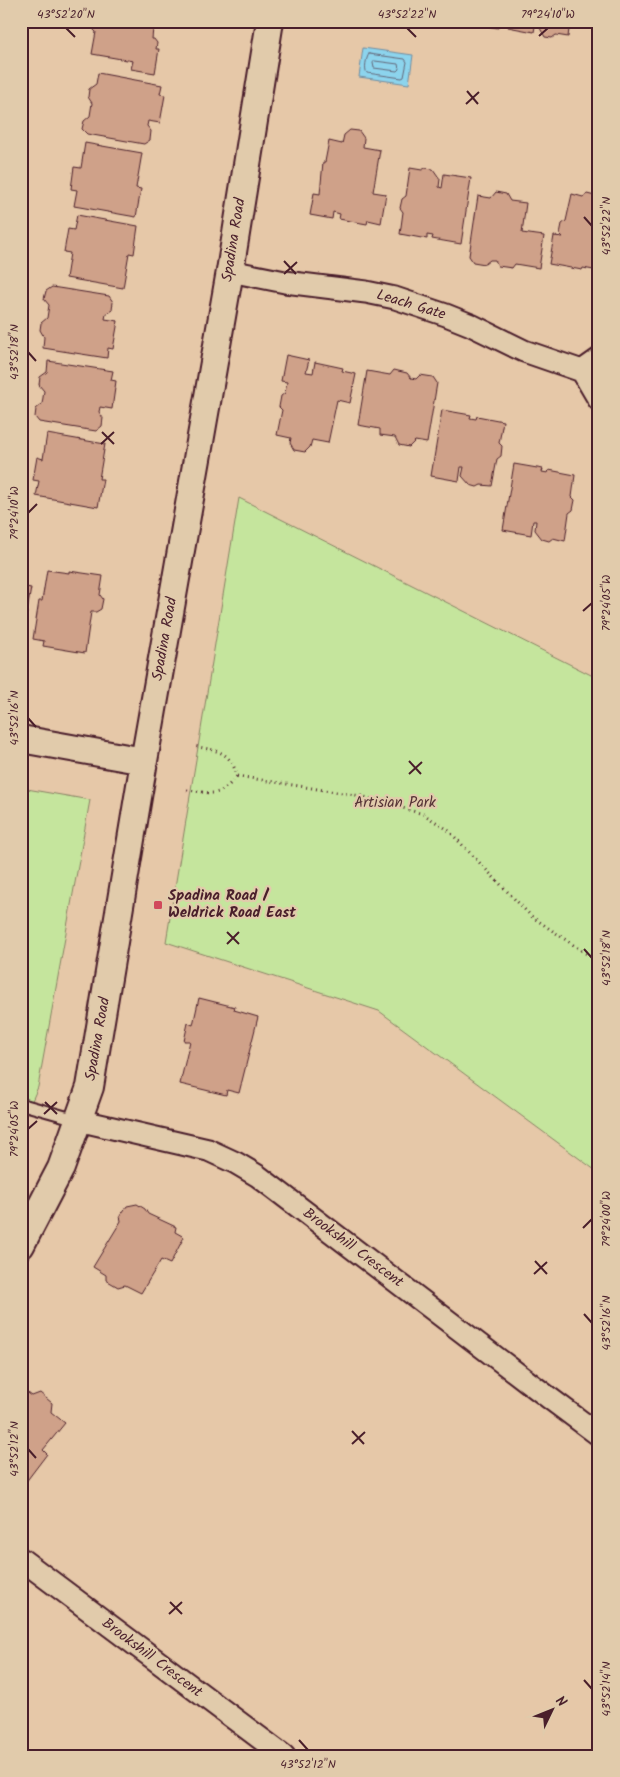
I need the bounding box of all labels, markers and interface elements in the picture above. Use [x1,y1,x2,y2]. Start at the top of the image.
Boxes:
text: 43°52'20"N [37,5,95,24]
text: 43°52'22"N [378,5,436,24]
text: 79°24'10"W [521,5,575,24]
street label: Spadina Road [216,196,253,284]
text: 43°52'22"N [597,197,616,255]
street label: Leach Gate [373,283,449,327]
text: 43°52'18"N [5,324,24,380]
text: 79°24'10"W [5,486,24,540]
text: 79°24'05"W [597,575,616,631]
street label: Spadina Road [146,595,184,683]
text: 43°52'16"N [5,690,24,746]
park label: Artisian Park [354,791,437,815]
place label: Spadina Road / Weldrick Road East [168,884,296,925]
marker: Spadina Road / Weldrick Road East [152,899,164,911]
text: 43°52'18"N [597,930,616,986]
street label: Spadina Road [79,995,117,1083]
text: 79°24'05"W [5,1101,24,1157]
text: 79°24'00"W [597,1191,616,1247]
street label: Brookshill Crescent [298,1202,409,1294]
text: 43°52'16"N [597,1295,616,1351]
text: 43°52'12"N [5,1421,24,1477]
street label: Brookshill Crescent [97,1612,208,1704]
text: 43°52'14"N [597,1661,616,1717]
north arrow [528,1684,578,1734]
text: N [550,1691,572,1713]
text: 43°52'12"N [280,1755,336,1774]

